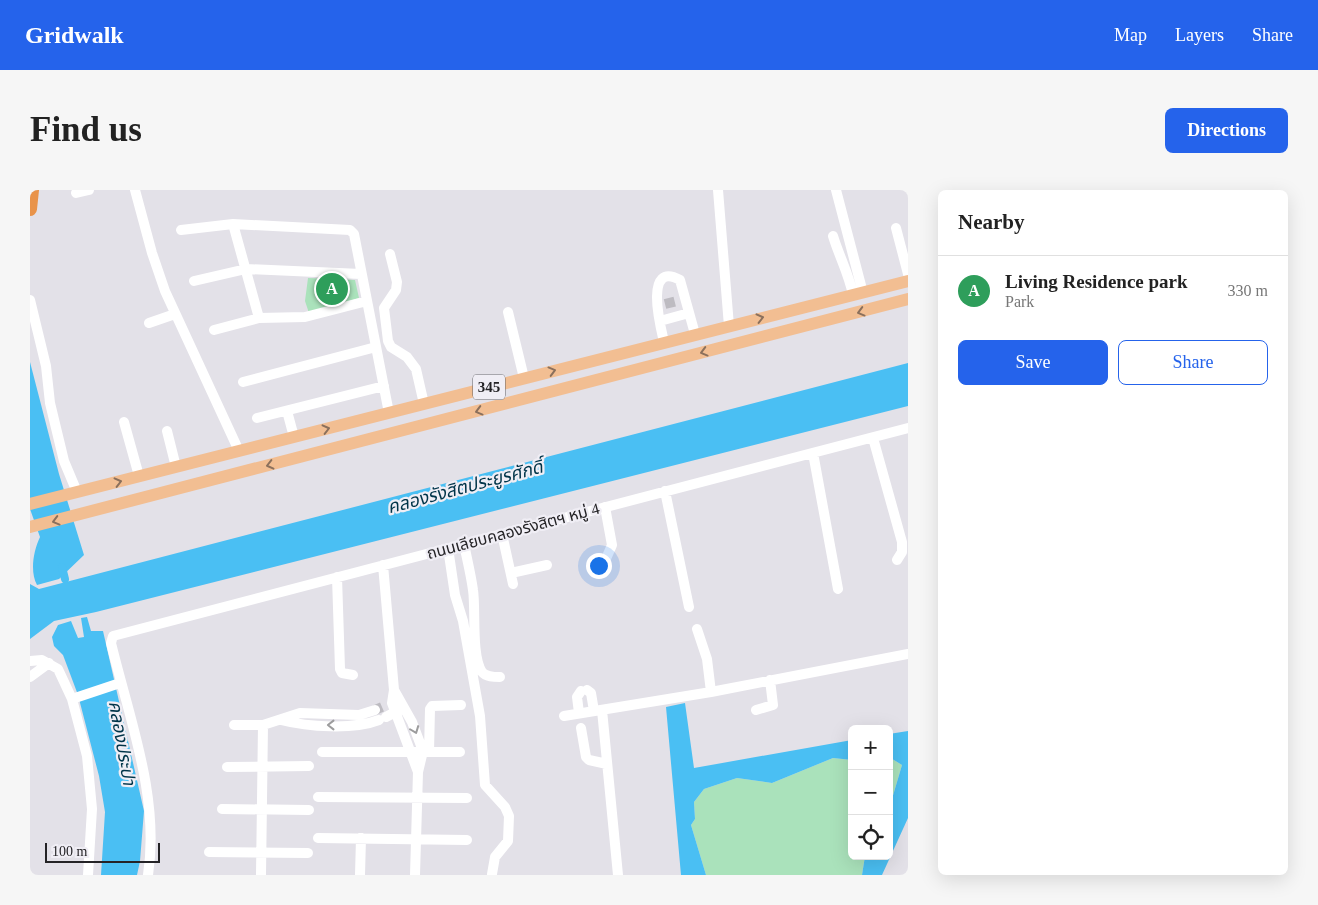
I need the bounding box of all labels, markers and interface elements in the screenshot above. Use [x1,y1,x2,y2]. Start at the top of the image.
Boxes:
text: Gridwalk [25,22,124,48]
text: Map [1114,25,1147,45]
text: Layers [1175,25,1224,45]
text: Share [1252,25,1293,45]
button: Directions [1165,108,1288,153]
text: Find us [30,110,142,149]
text: Nearby [958,210,1025,234]
pin: A [316,270,348,308]
text: Living Residence park [1005,271,1188,292]
text: A [968,282,980,299]
text: 330 m [1228,282,1268,299]
text: Park [1005,293,1034,310]
one-way arrow [857,306,865,316]
one-way arrow [756,313,765,324]
button: Save [958,340,1108,385]
button: Share [1118,340,1268,385]
one-way arrow [700,347,708,357]
one-way arrow [547,366,556,377]
road number: 345 [473,374,505,400]
one-way arrow [474,405,483,416]
one-way arrow [322,424,331,435]
water label: คลองรังสิตประยูรศักดิ์ [385,454,550,518]
one-way arrow [266,459,275,470]
one-way arrow [114,477,122,487]
street label: ถนนเลียบคลองรังสิตฯ หมู่ 4 [425,500,601,563]
one-way arrow [52,515,60,525]
your location [586,553,612,579]
water label: คลองประปา [105,699,139,787]
one-way arrow [327,720,334,730]
one-way arrow [409,725,419,733]
map controls [848,725,893,860]
button: + [848,725,893,770]
button: − [848,770,893,815]
button: locate [848,815,893,860]
scale bar [45,840,160,863]
text: 100 m [52,844,87,859]

